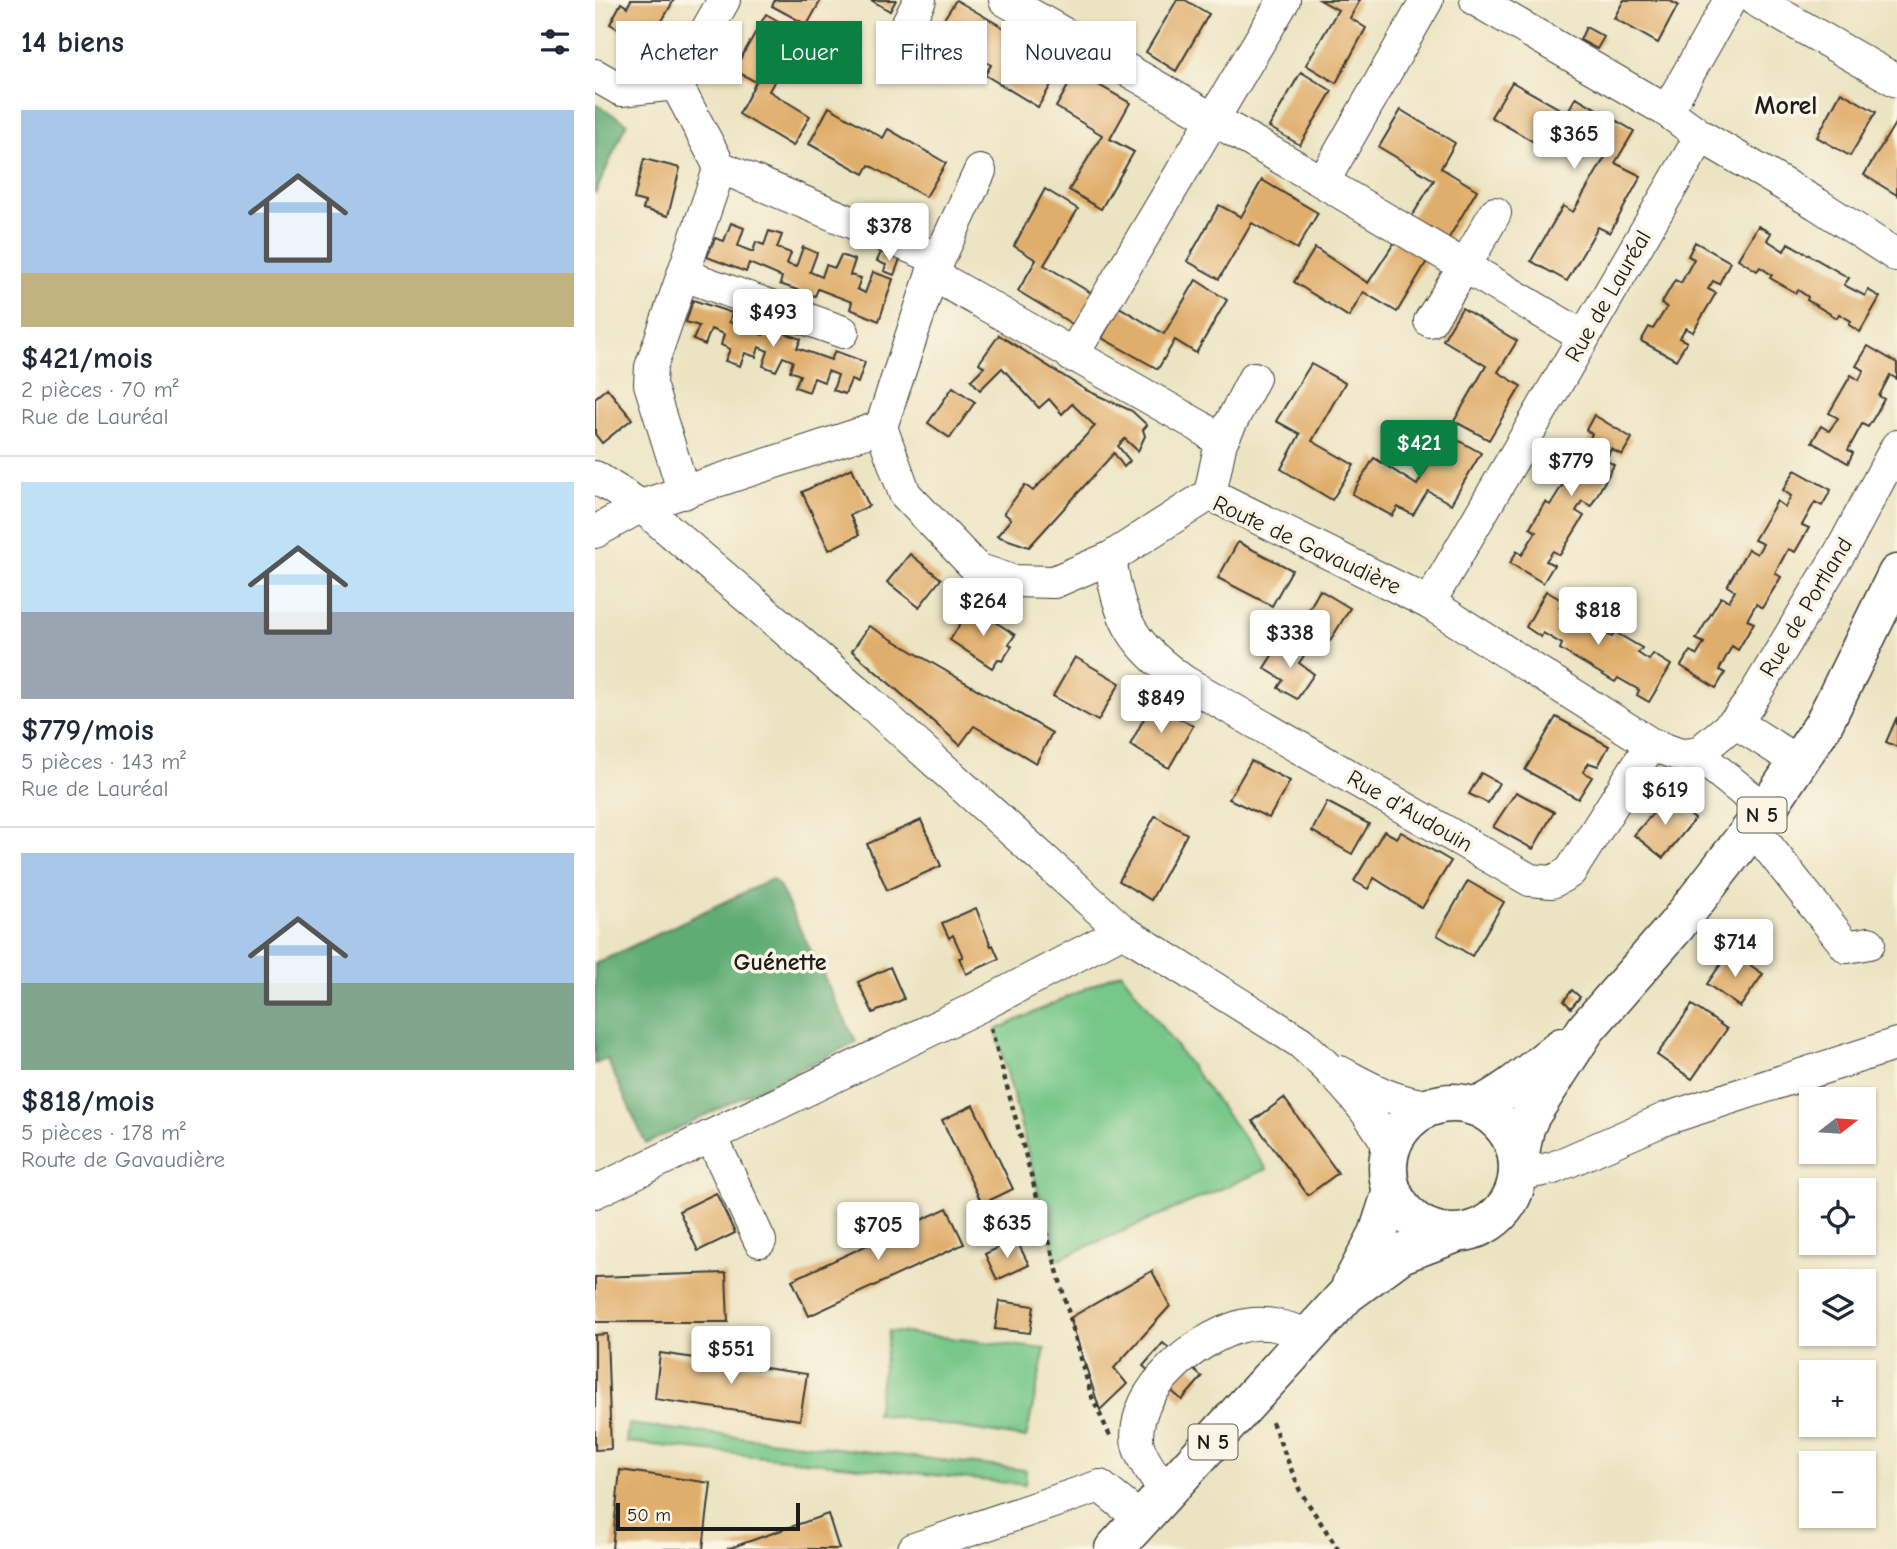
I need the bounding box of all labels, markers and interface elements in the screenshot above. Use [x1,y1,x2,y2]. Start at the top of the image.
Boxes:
chip: Acheter [616,21,742,84]
chip: Louer [756,21,862,84]
chip: Filtres [876,21,987,84]
chip: Nouveau [1001,21,1136,84]
icon: filters [536,23,574,61]
text: 14 biens [21,25,124,60]
district label: Morel [1755,91,1818,121]
pin: $365 [1533,111,1615,171]
text: $365 [1549,120,1599,147]
icon: home [235,155,361,281]
pin: $378 [848,204,930,263]
text: $378 [866,212,912,239]
street label: Rue de Lauréal [1559,225,1657,367]
pin: $493 [732,290,814,349]
text: $493 [749,298,797,325]
text: $421/mois [21,341,152,376]
text: 2 pièces · 70 m² [21,376,179,403]
text: Rue de Lauréal [21,403,169,430]
pin: $421 [1378,420,1460,480]
text: $421 [1396,429,1442,456]
pin: $779 [1530,438,1612,498]
text: $779 [1548,447,1594,474]
street label: Route de Gavaudière [1209,490,1405,600]
icon: home [235,527,361,653]
street label: Rue de Portland [1754,532,1858,682]
pin: $264 [942,578,1024,638]
text: $264 [959,587,1007,614]
pin: $818 [1557,588,1639,647]
text: $818 [1575,596,1621,623]
pin: $338 [1249,610,1331,670]
text: $338 [1266,619,1314,646]
pin: $849 [1120,676,1202,735]
text: $849 [1137,684,1185,711]
text: $779/mois [21,713,154,748]
text: 5 pièces · 143 m² [21,748,186,775]
street label: Rue d'Audouin [1342,764,1478,858]
pin: $619 [1624,768,1706,827]
text: Rue de Lauréal [21,775,169,802]
text: $619 [1642,776,1688,803]
road number: N 5 [1737,798,1787,832]
icon: home [235,898,361,1024]
pin: $714 [1694,920,1776,979]
text: $714 [1713,928,1757,955]
district label: Guénette [734,948,827,976]
text: $818/mois [21,1084,154,1119]
north arrow [1799,1087,1876,1164]
map controls [1799,1087,1876,1528]
text: 5 pièces · 178 m² [21,1119,186,1146]
text: Route de Gavaudière [21,1146,225,1173]
button: locate [1799,1178,1876,1255]
pin: $635 [966,1200,1048,1260]
pin: $705 [837,1202,919,1262]
text: $635 [982,1209,1032,1236]
text: $705 [853,1211,903,1238]
button: layers [1799,1269,1876,1346]
pin: $551 [690,1326,772,1386]
text: $551 [707,1335,755,1362]
button: + [1799,1360,1876,1437]
road number: N 5 [1189,1424,1237,1460]
button: − [1799,1451,1876,1528]
scale bar [616,1500,800,1532]
text: 50 m [627,1504,671,1526]

